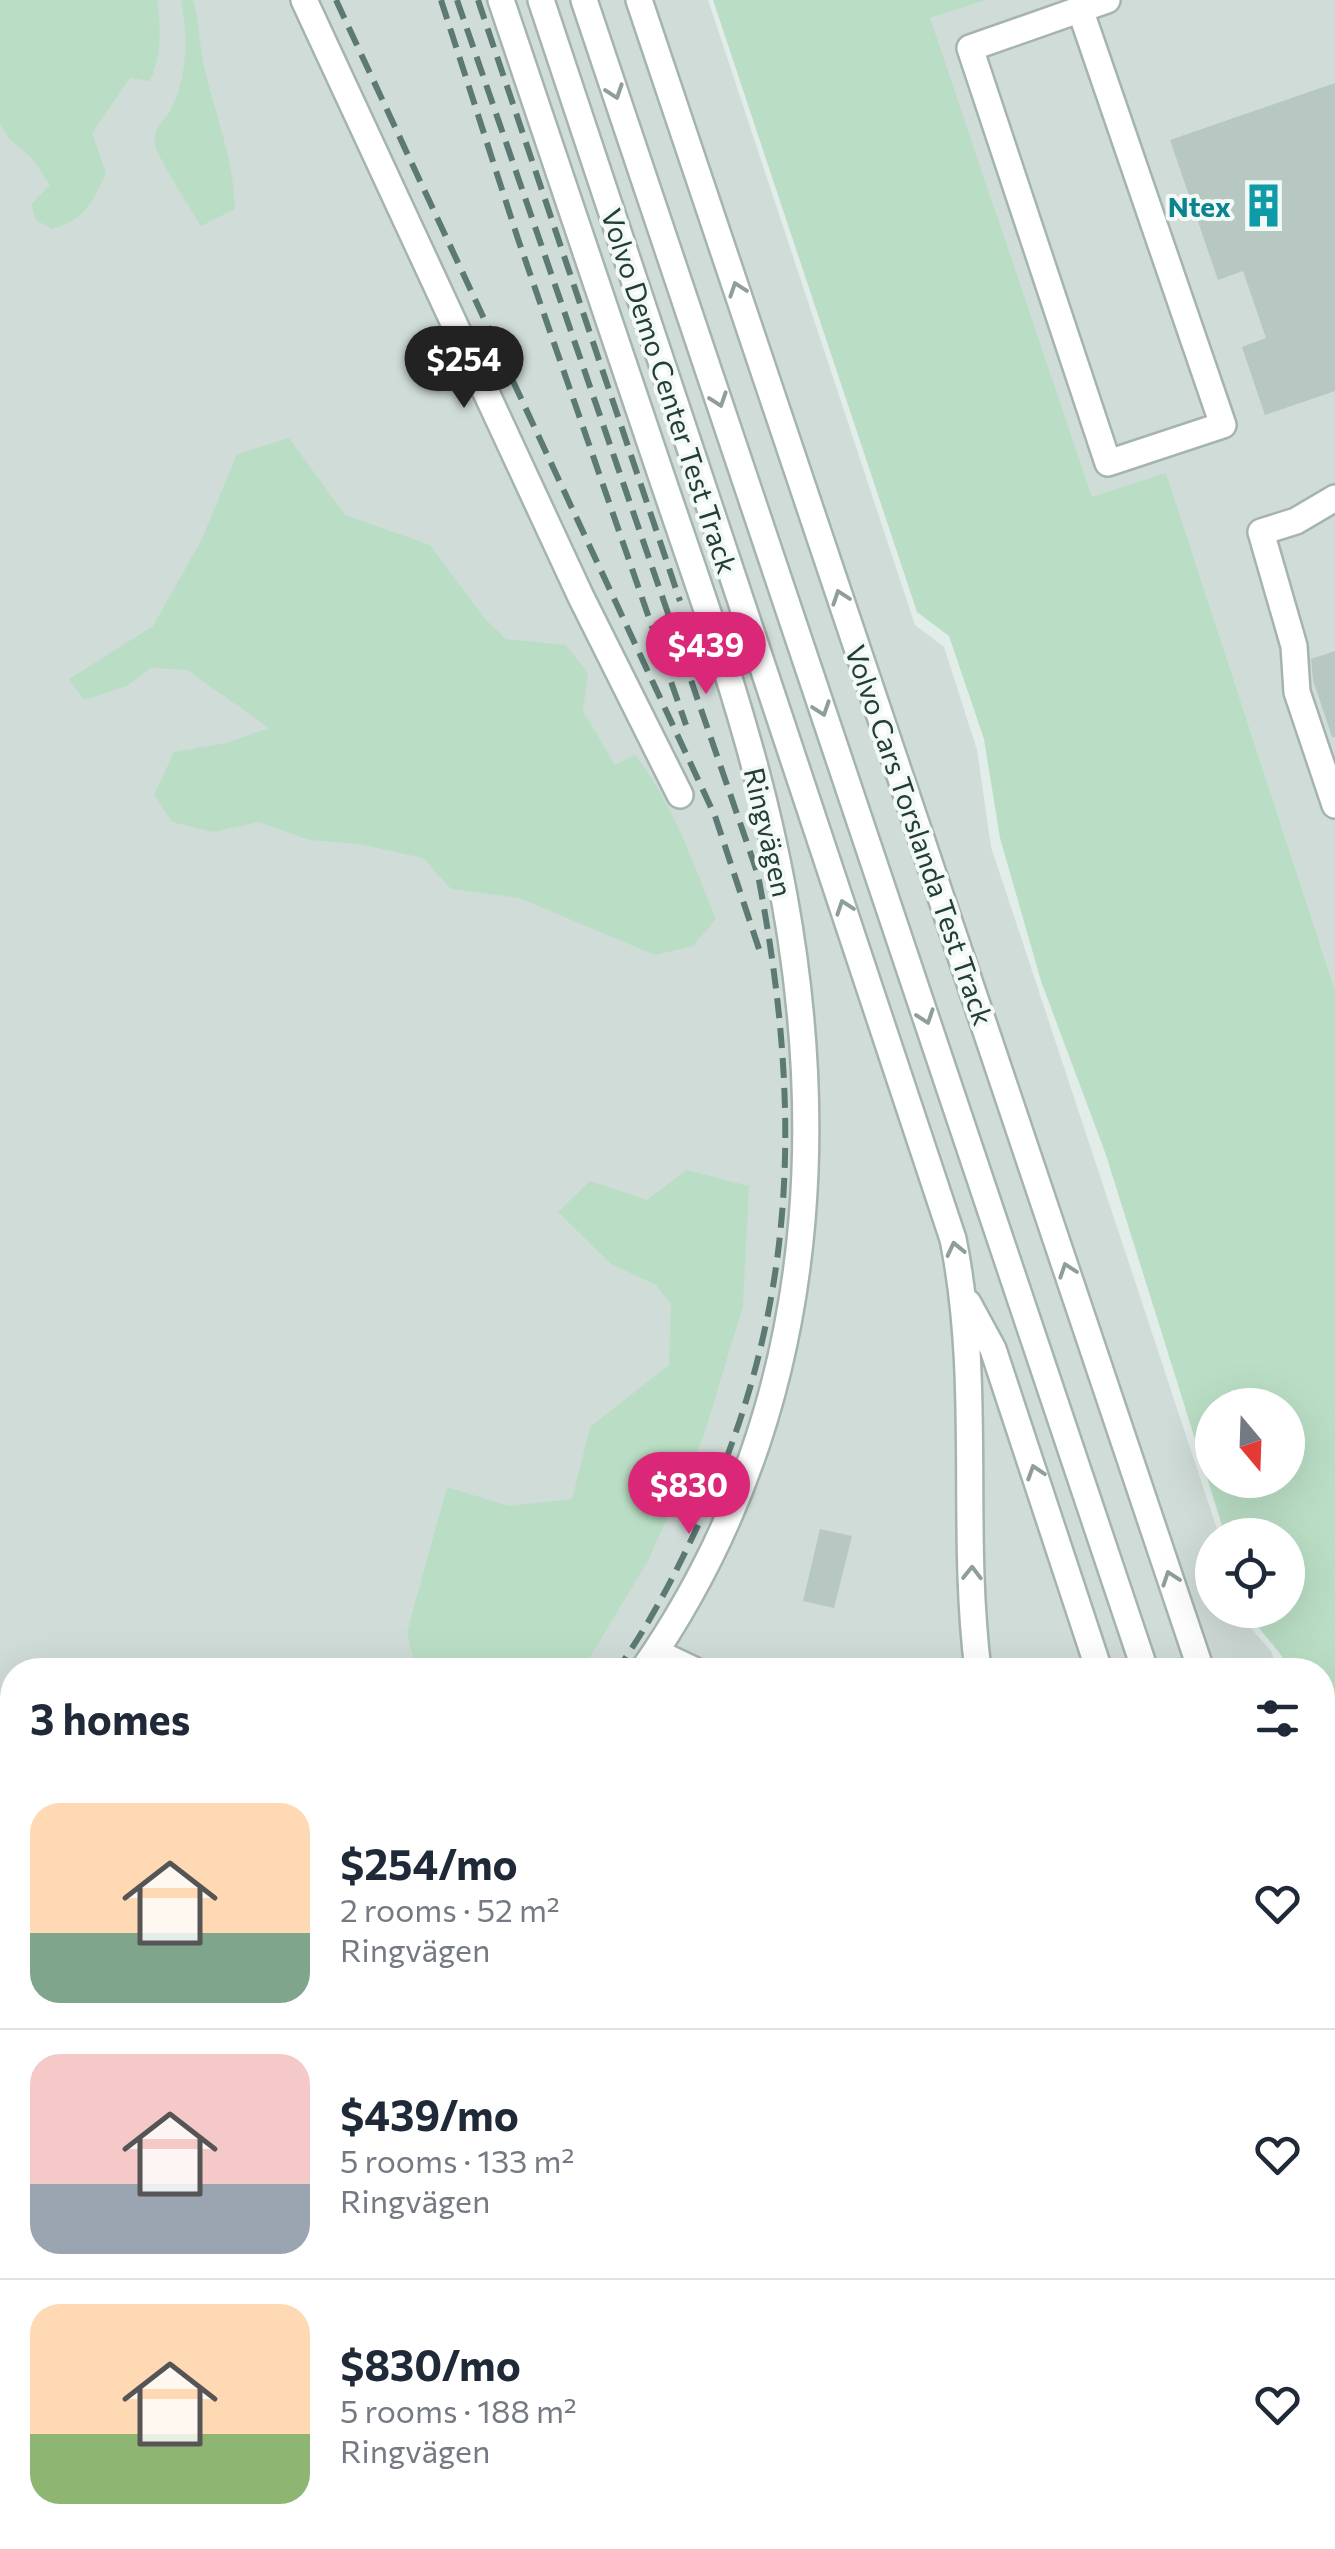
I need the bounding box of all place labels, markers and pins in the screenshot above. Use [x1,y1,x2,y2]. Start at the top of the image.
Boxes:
building icon: Ntex [1240,182,1288,230]
place label: Ntex [1168,189,1231,223]
pin: $254 [405,326,523,411]
pin: $439 [647,612,765,697]
pin: $830 [630,1452,748,1537]

